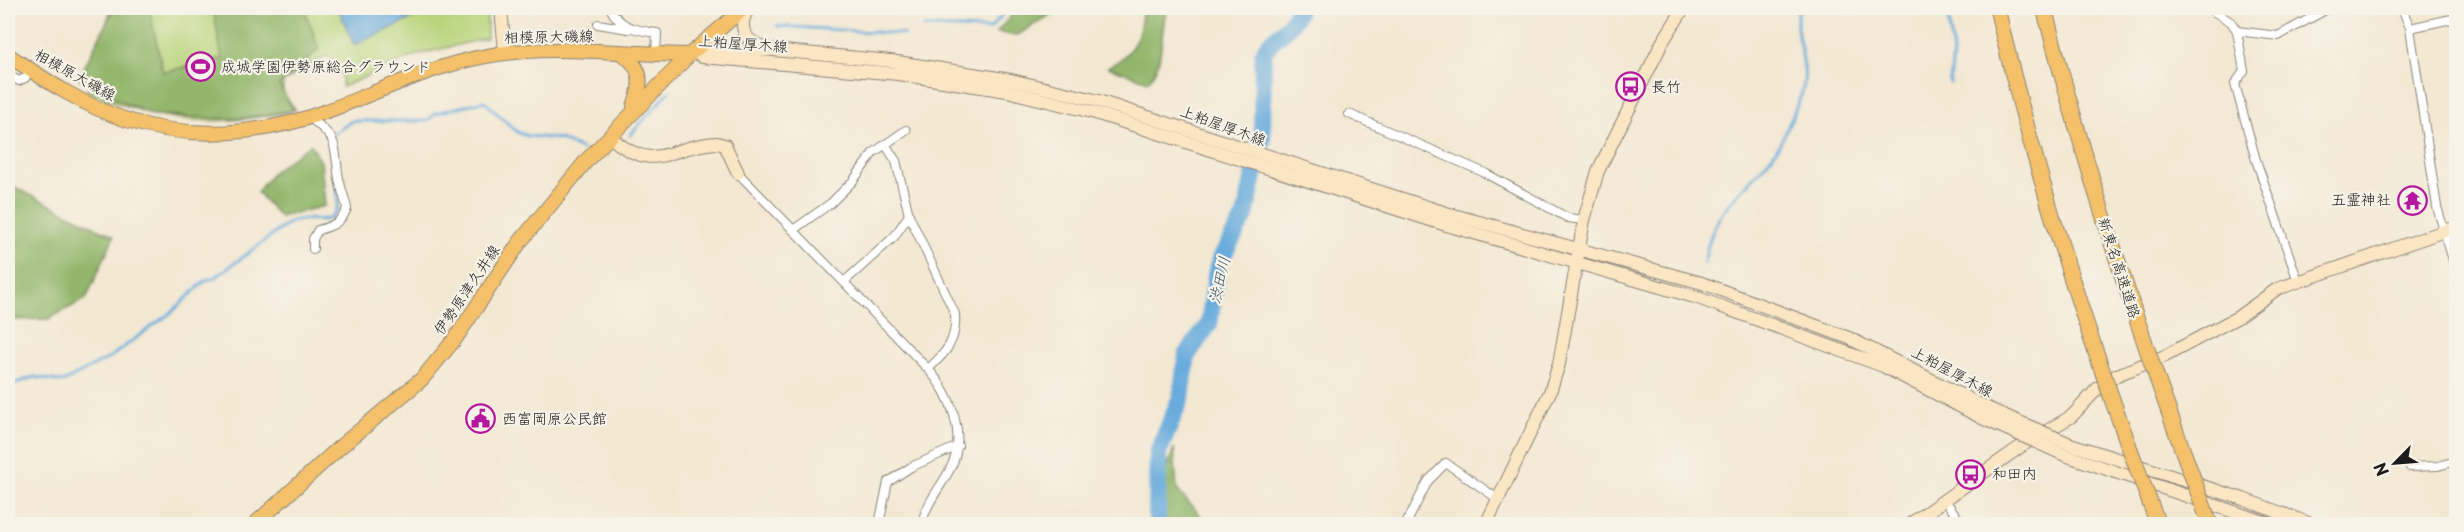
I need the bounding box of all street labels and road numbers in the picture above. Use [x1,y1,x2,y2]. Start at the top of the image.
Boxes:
street label: 相模原大磯線 [504,23,594,48]
street label: 上粕屋厚木線 [697,28,789,57]
street label: 相模原大磯線 [31,42,121,106]
street label: 上粕屋厚木線 [1177,98,1270,151]
street label: 新東名高速道路 [2093,214,2148,321]
street label: 伊勢原津久井線 [427,239,505,339]
street label: 上粕屋厚木線 [1908,339,1998,402]

